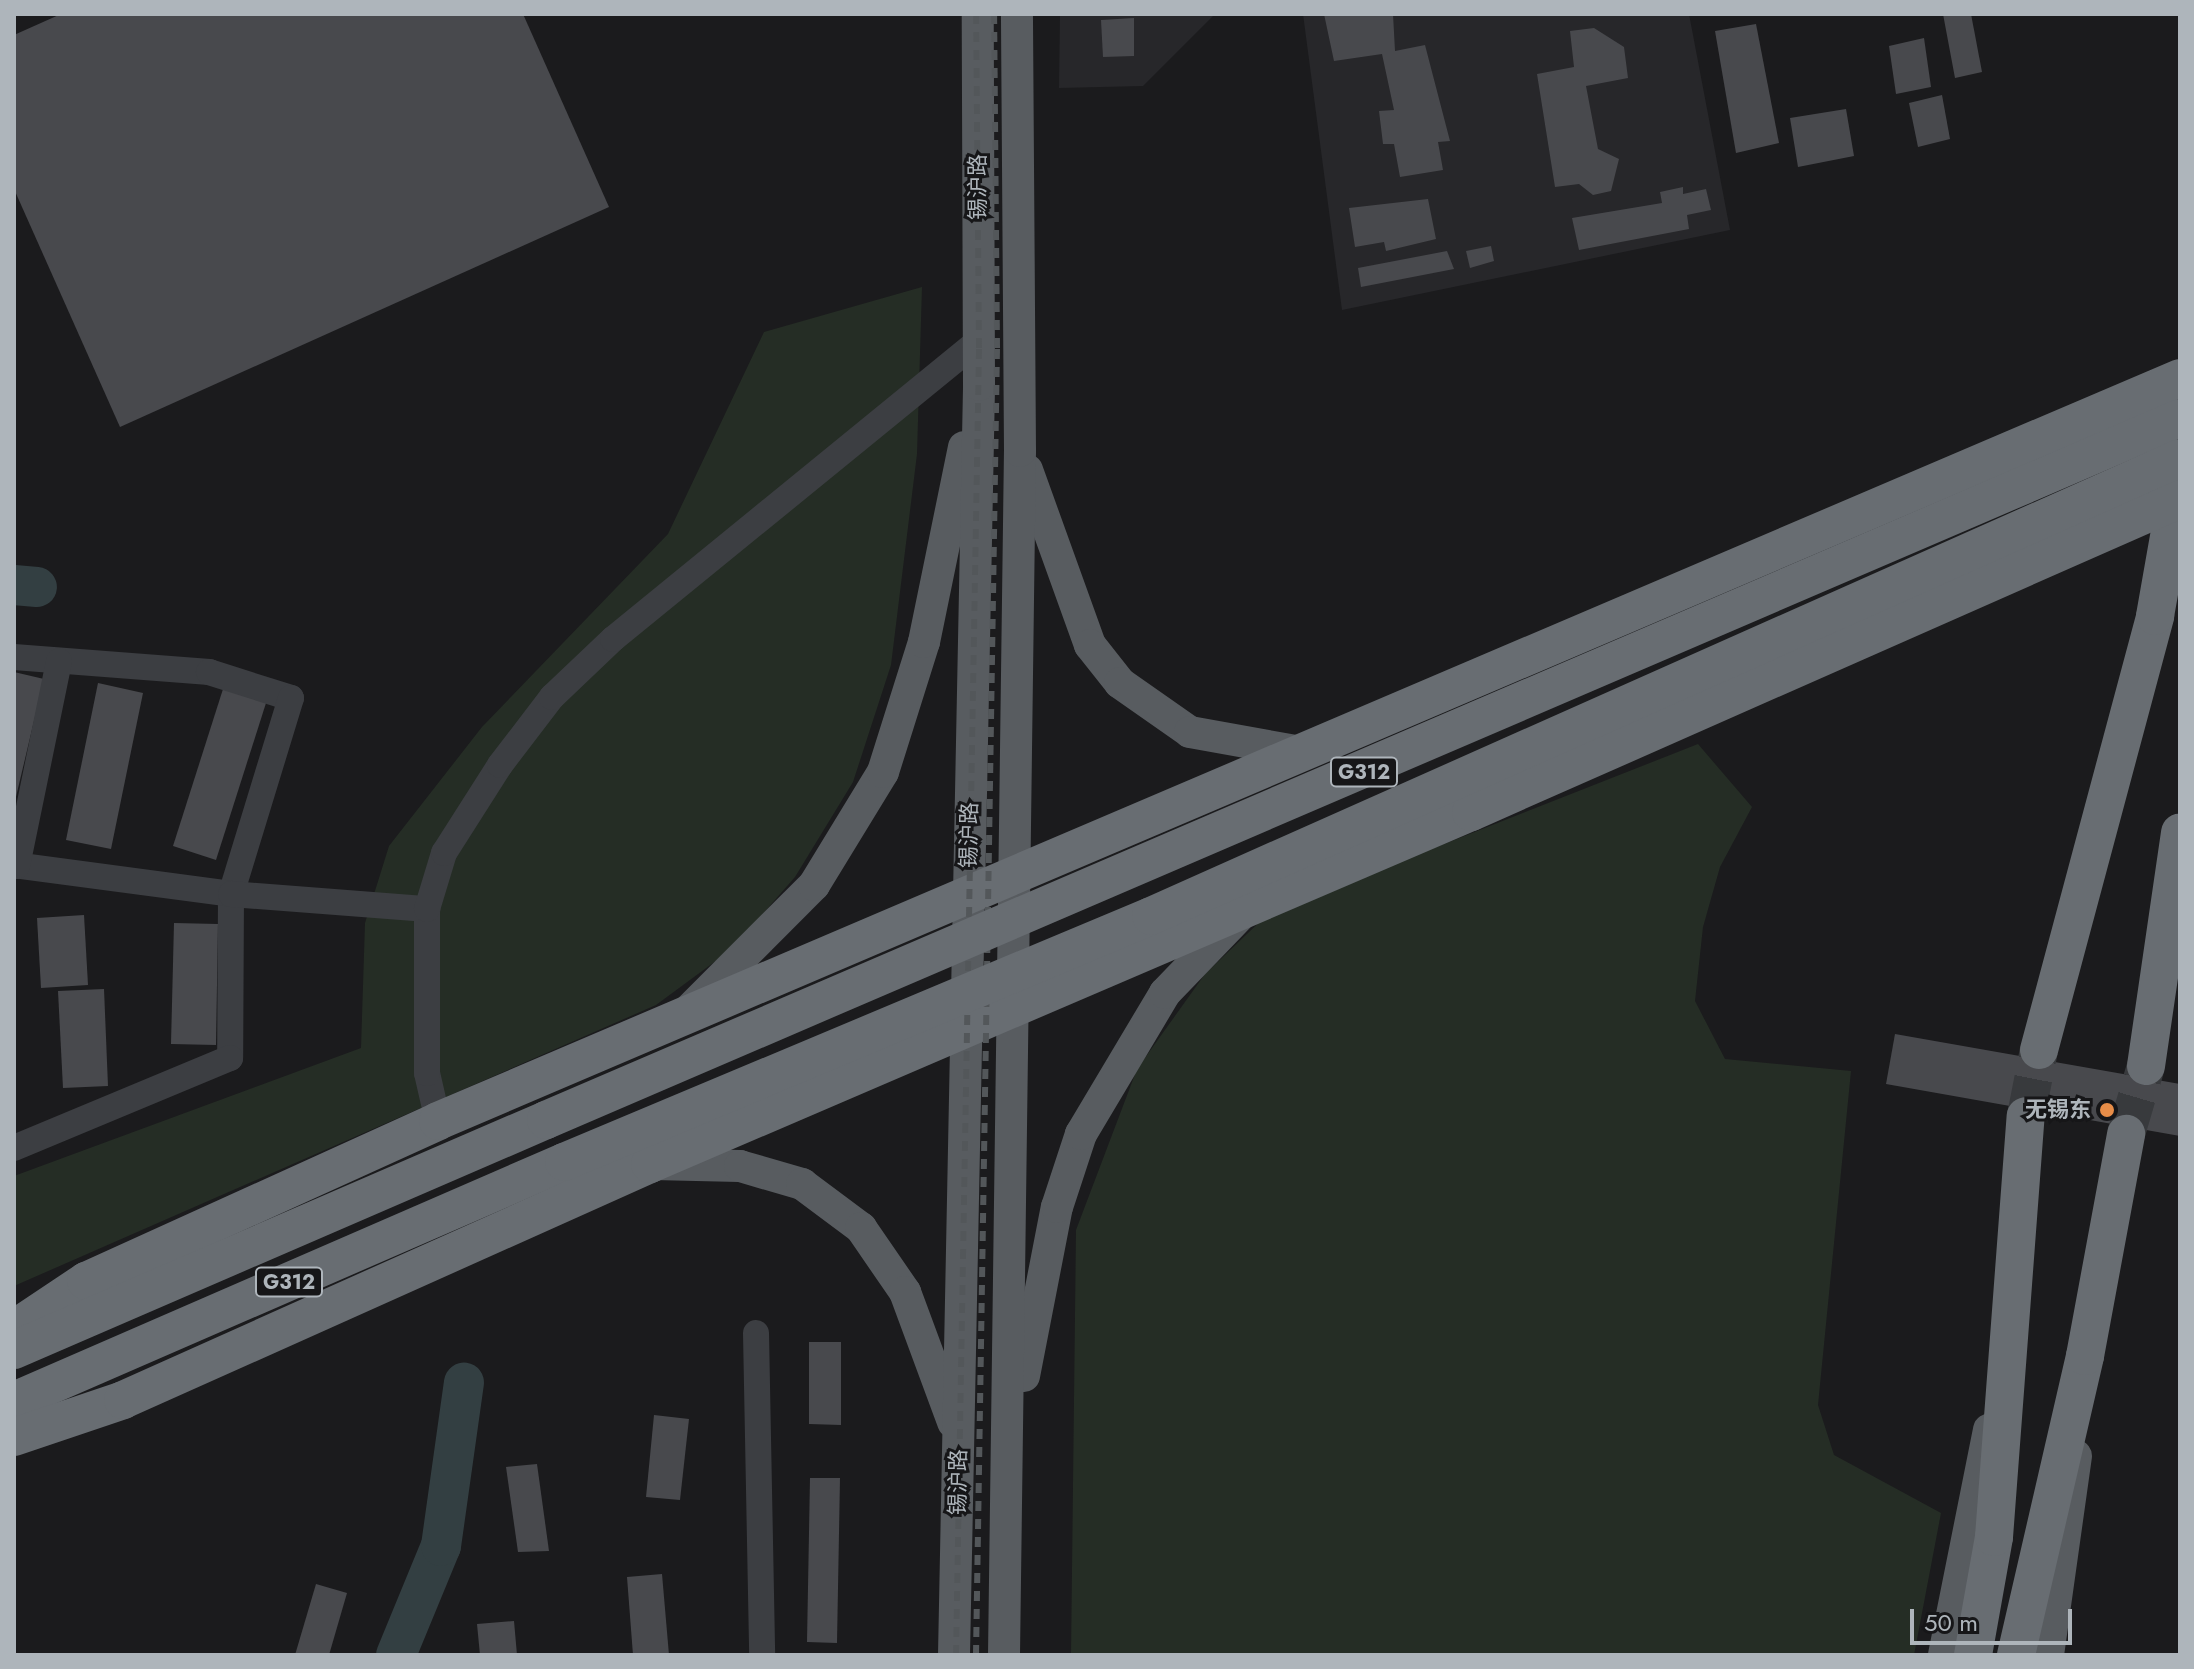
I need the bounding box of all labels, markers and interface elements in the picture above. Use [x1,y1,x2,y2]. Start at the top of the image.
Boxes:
street label: 锡沪路 [965,154,991,220]
road number: G312 [1330,756,1398,788]
street label: 锡沪路 [955,802,983,868]
place label: 无锡东 [2025,1097,2091,1123]
marker: 无锡东 [2098,1101,2116,1119]
road number: G312 [255,1266,323,1298]
street label: 锡沪路 [944,1449,972,1515]
scale bar [1914,1593,2076,1643]
text: 50 m [1924,1605,1978,1640]

